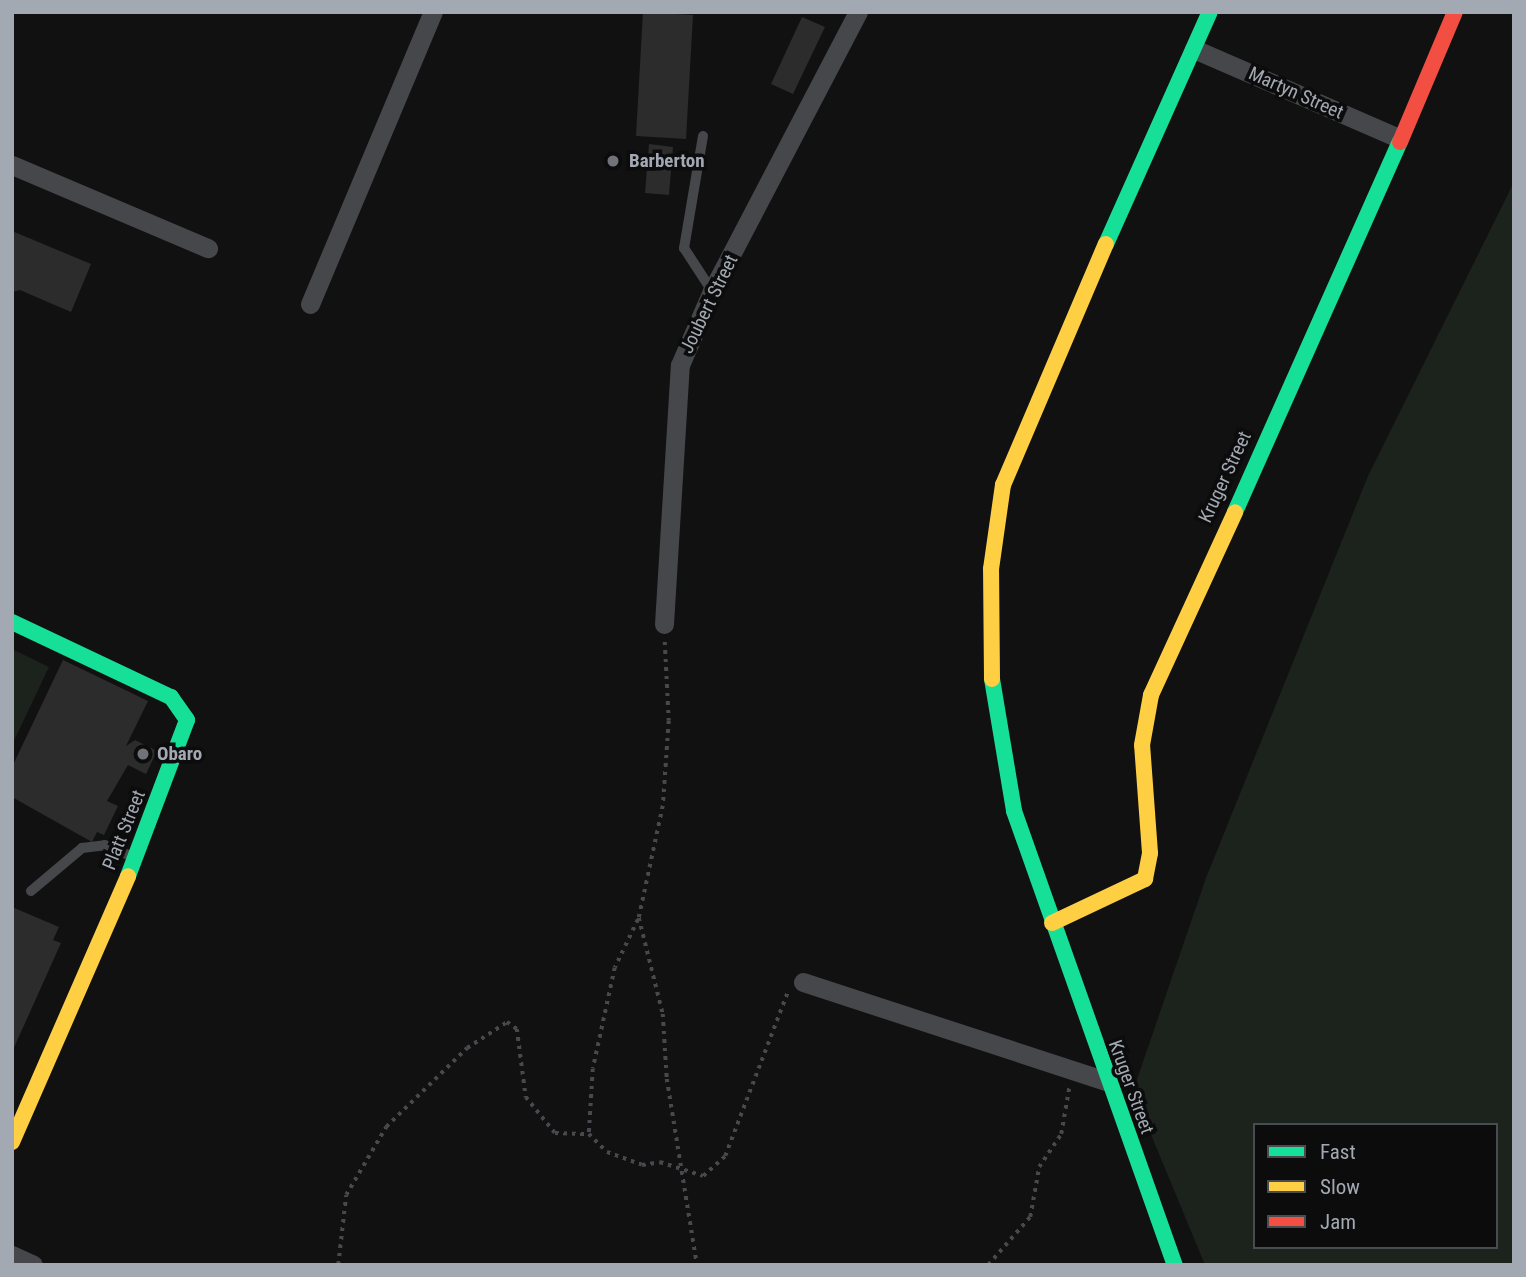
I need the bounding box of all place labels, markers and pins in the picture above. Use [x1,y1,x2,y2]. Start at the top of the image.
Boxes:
place label: Barberton [629,150,705,172]
marker: Barberton [603,151,623,171]
place label: Obaro [157,743,202,765]
marker: Obaro [135,746,151,762]

